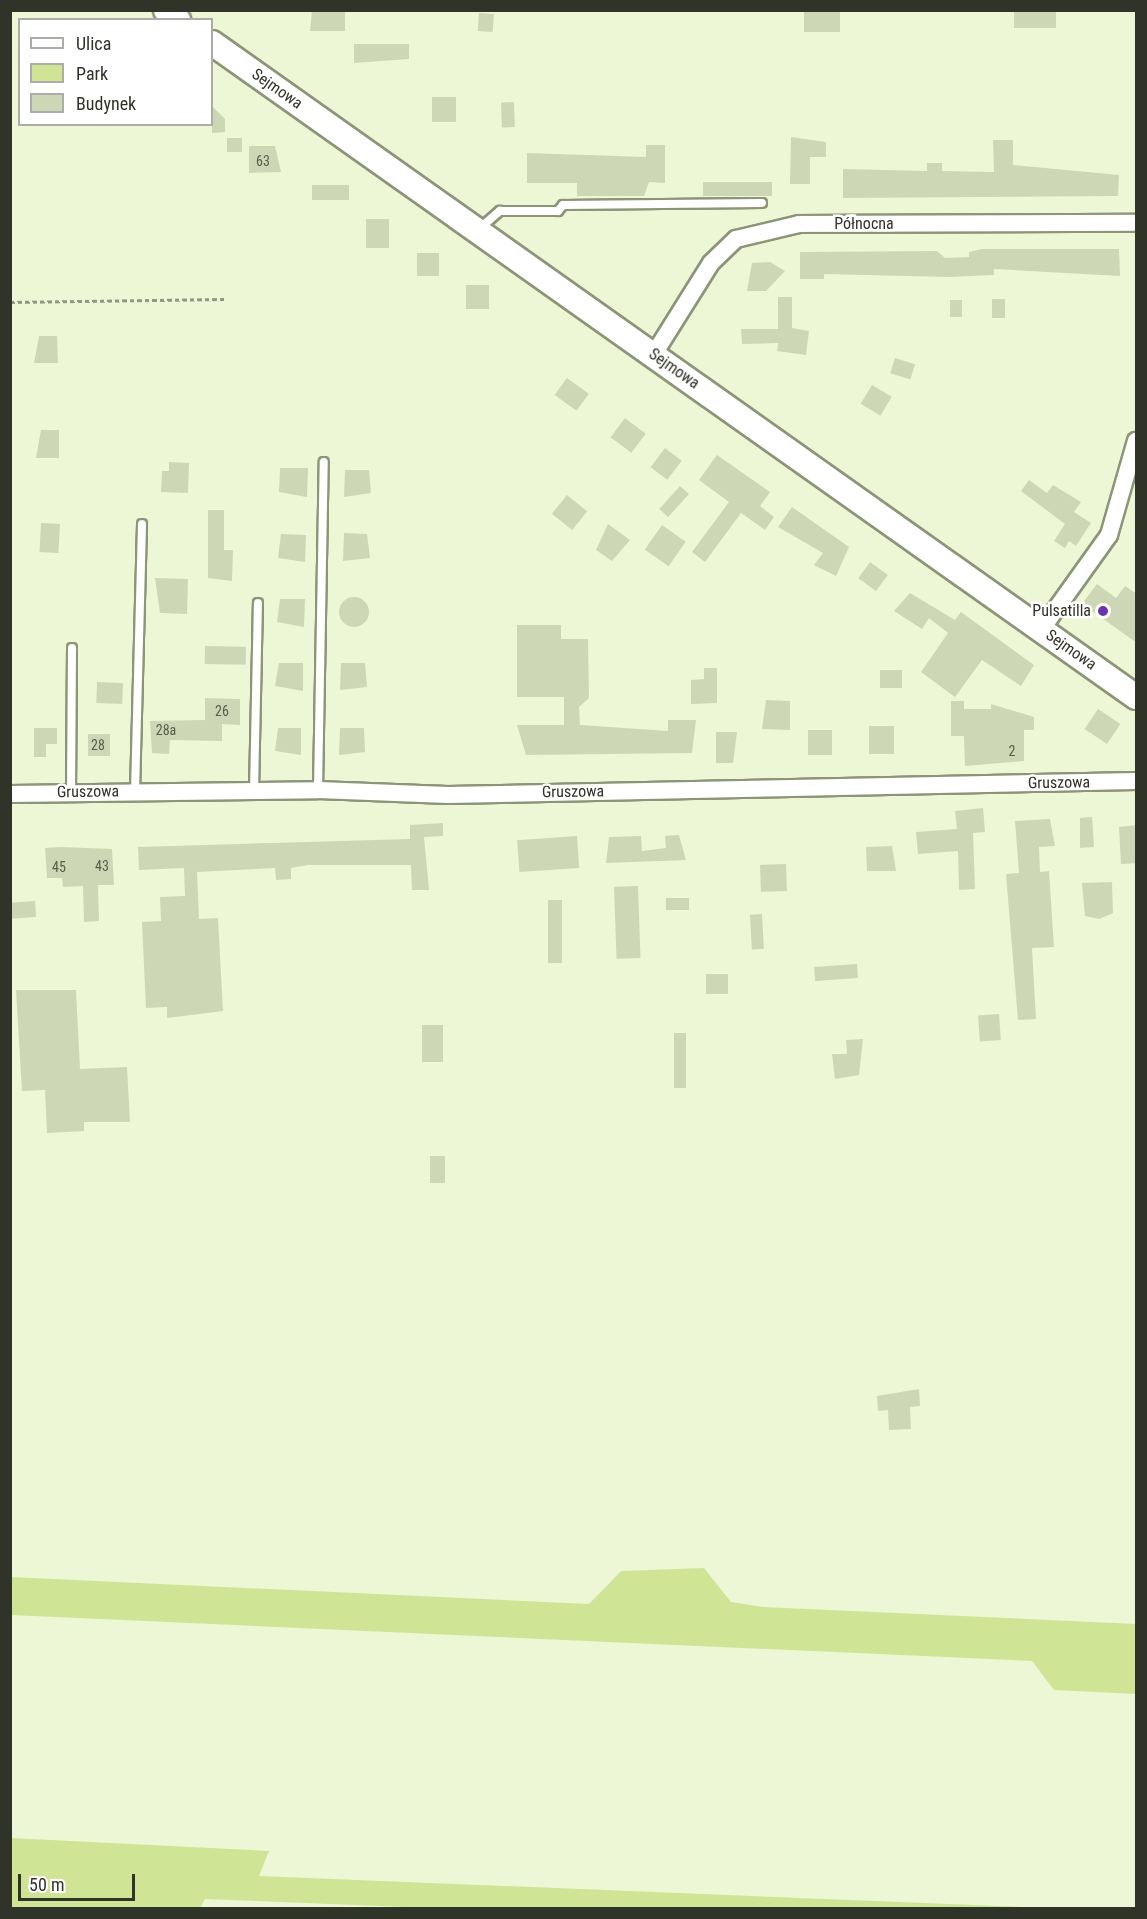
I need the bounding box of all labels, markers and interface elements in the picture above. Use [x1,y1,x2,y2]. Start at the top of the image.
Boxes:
legend [18,18,213,126]
text: Ulica [76,33,111,54]
text: Park [76,63,108,84]
street label: Sejmowa [248,65,306,113]
text: Budynek [76,93,136,114]
house number: 63 [256,153,270,169]
street label: Północna [834,214,894,234]
street label: Sejmowa [645,345,703,393]
place label: Pulsatilla [1032,601,1091,621]
marker: Pulsatilla [1096,604,1110,618]
street label: Sejmowa [1042,626,1100,674]
house number: 26 [215,703,229,719]
house number: 28a [156,722,176,738]
house number: 28 [91,737,105,753]
house number: 2 [1009,743,1015,759]
street label: Gruszowa [1028,773,1090,793]
street label: Gruszowa [57,782,119,802]
street label: Gruszowa [542,782,604,802]
house number: 43 [95,858,109,874]
house number: 45 [52,859,66,875]
scale bar [21,1862,138,1900]
text: 50 m [29,1874,64,1895]

